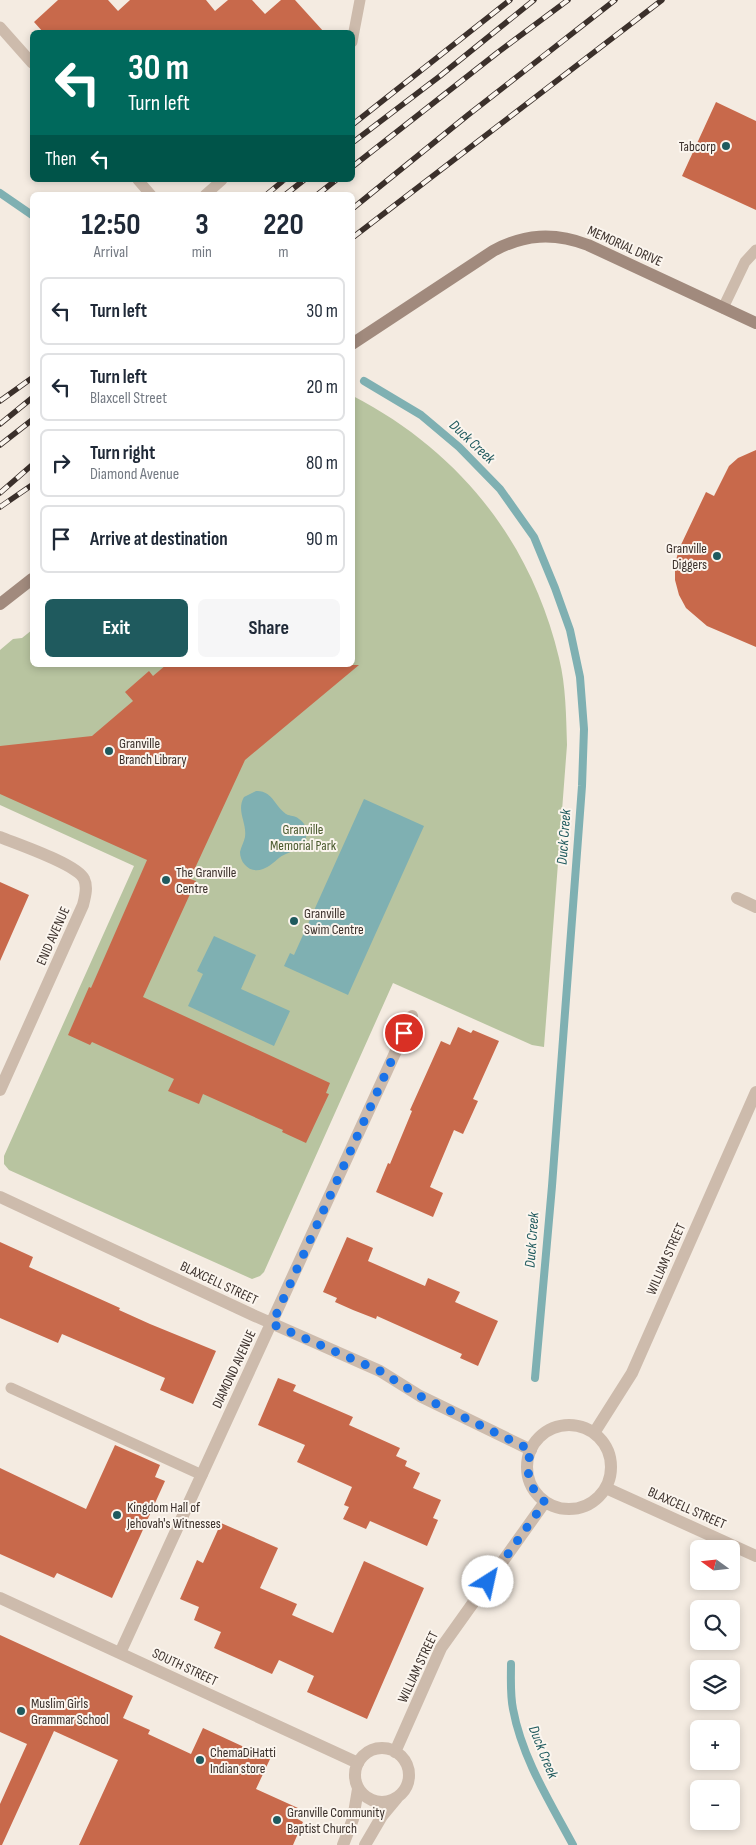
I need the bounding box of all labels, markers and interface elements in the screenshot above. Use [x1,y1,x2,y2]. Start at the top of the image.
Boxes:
text: 30 m [128,47,189,90]
icon: left [45,50,110,115]
text: Turn left [128,90,190,117]
place label: Tabcorp [679,138,716,155]
marker: Tabcorp [720,140,732,152]
icon: left [86,145,114,173]
text: Then [45,148,76,171]
text: 12:50 [81,207,141,243]
text: 3 [195,207,209,243]
text: 220 [263,207,304,243]
street label: MEMORIAL DRIVE [585,222,665,270]
text: Arrival [94,243,128,262]
text: min [192,243,212,262]
text: m [278,243,289,262]
icon: left [47,297,75,325]
text: Turn left [90,300,147,323]
text: 30 m [306,300,338,323]
text: Turn left [90,366,147,389]
icon: left [47,373,75,401]
text: 20 m [306,376,338,399]
text: Blaxcell Street [90,389,167,408]
water label: Duck Creek [445,416,499,468]
text: Turn right [90,442,155,465]
icon: right [47,449,75,477]
text: 80 m [306,452,338,475]
text: Diamond Avenue [90,465,179,484]
icon: arrive [47,525,75,553]
text: Arrive at destination [90,528,228,551]
text: 90 m [306,528,338,551]
place label: Granville Diggers [666,540,707,573]
marker: Granville Diggers [711,550,723,562]
button: Exit [45,599,188,657]
button: Share [198,599,340,657]
place label: Granville Branch Library [119,735,187,768]
marker: Granville Branch Library [103,745,115,757]
water label: Duck Creek [553,808,575,865]
park label: Granville Memorial Park [270,821,337,854]
place label: The Granville Centre [176,864,236,897]
marker: The Granville Centre [160,874,172,886]
street label: ENID AVENUE [33,904,74,968]
place label: Granville Swim Centre [304,905,364,938]
marker: Granville Swim Centre [288,915,300,927]
pin [383,1012,425,1054]
icon: arrive [390,1019,418,1047]
water label: Duck Creek [521,1211,543,1268]
street label: WILLIAM STREET [643,1220,690,1298]
street label: BLAXCELL STREET [177,1258,261,1309]
street label: DIAMOND AVENUE [208,1327,260,1411]
street label: BLAXCELL STREET [645,1483,729,1533]
place label: Kingdom Hall of Jehovah's Witnesses [126,1499,221,1532]
marker: Kingdom Hall of Jehovah's Witnesses [111,1509,123,1521]
north arrow [690,1540,740,1590]
map controls [690,1540,740,1830]
position arrow [461,1555,513,1607]
button: search [690,1600,740,1650]
street label: WILLIAM STREET [394,1628,442,1705]
street label: SOUTH STREET [150,1644,221,1690]
button: layers [690,1660,740,1710]
place label: Muslim Girls Grammar School [31,1695,109,1728]
marker: Muslim Girls Grammar School [15,1705,27,1717]
button: + [690,1720,740,1770]
water label: Duck Creek [524,1723,562,1782]
place label: ChemaDiHatti Indian store [210,1744,276,1777]
marker: ChemaDiHatti Indian store [194,1754,206,1766]
button: − [690,1780,740,1830]
place label: Granville Community Baptist Church [287,1804,385,1837]
marker: Granville Community Baptist Church [271,1814,283,1826]

